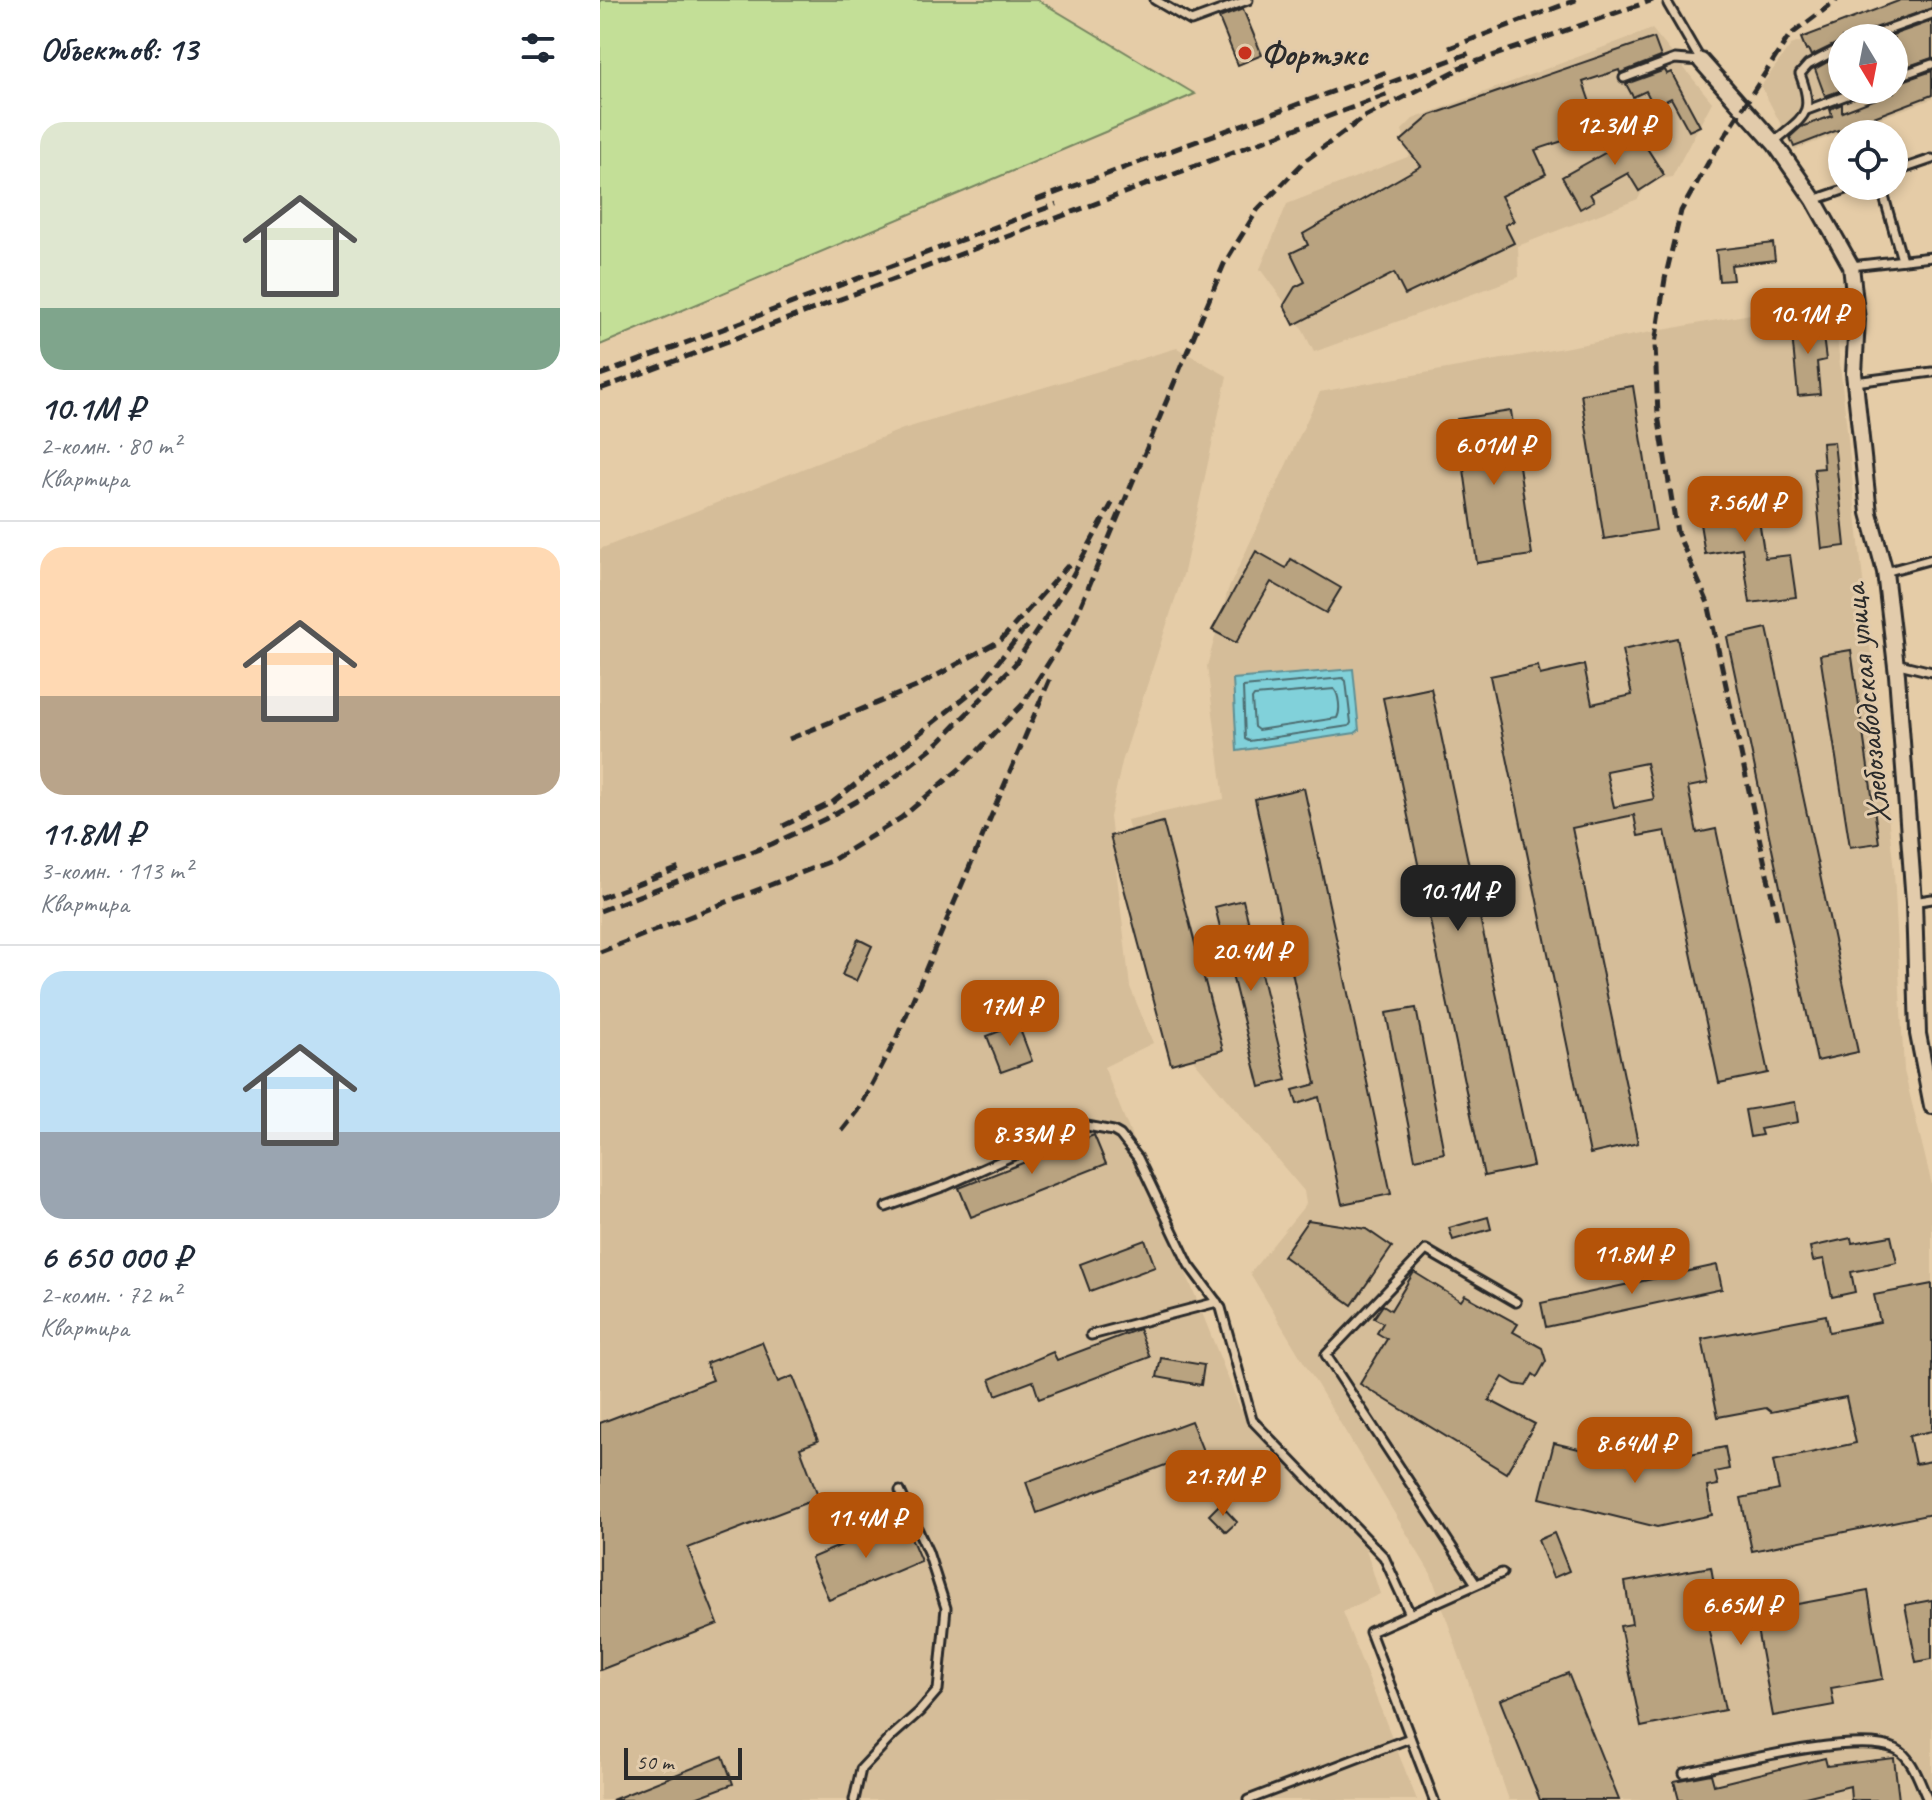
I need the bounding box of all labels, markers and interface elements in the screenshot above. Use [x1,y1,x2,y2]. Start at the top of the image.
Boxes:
north arrow [1828,24,1908,104]
map controls [1828,24,1908,200]
icon: filters [516,26,560,70]
text: Объектов: 13 [40,27,198,70]
place label: Фортэкс [1261,32,1370,75]
marker: Фортэкс [1236,44,1254,62]
pin: 12.3M ₽ [1541,99,1689,167]
text: 12.3M ₽ [1576,108,1654,141]
button: locate [1828,120,1908,200]
icon: home [228,174,372,318]
pin: 10.1M ₽ [1734,288,1882,356]
text: 10.1M ₽ [1769,297,1847,330]
text: 10.1M ₽ [40,386,143,429]
pin: 6.01M ₽ [1420,419,1568,487]
text: 6.01M ₽ [1454,428,1534,461]
text: 2-комн. · 80 m² [40,429,180,462]
text: Квартира [40,462,129,495]
pin: 7.56M ₽ [1671,476,1819,544]
text: 7.56M ₽ [1706,485,1784,518]
street label: Хлебозаводская улица [1832,579,1900,826]
icon: home [228,599,372,743]
text: 11.8M ₽ [40,811,143,854]
text: 3-комн. · 113 m² [40,854,192,887]
pin: 10.1M ₽ [1384,865,1532,933]
text: 10.1M ₽ [1419,874,1497,907]
text: Квартира [40,887,129,920]
pin: 20.4M ₽ [1177,925,1325,993]
text: 20.4M ₽ [1212,934,1290,967]
pin: 17M ₽ [954,980,1066,1048]
text: 17M ₽ [979,989,1041,1022]
icon: home [228,1023,372,1167]
pin: 8.33M ₽ [958,1108,1106,1176]
text: 8.33M ₽ [993,1117,1071,1150]
pin: 11.8M ₽ [1558,1228,1706,1296]
text: 6 650 000 ₽ [40,1235,190,1278]
text: 11.8M ₽ [1593,1237,1671,1270]
text: 2-комн. · 72 m² [40,1278,180,1311]
text: Квартира [40,1311,129,1344]
pin: 8.64M ₽ [1561,1417,1709,1485]
text: 8.64M ₽ [1595,1426,1675,1459]
pin: 21.7M ₽ [1149,1450,1297,1518]
text: 21.7M ₽ [1184,1459,1262,1492]
pin: 11.4M ₽ [792,1492,940,1560]
text: 11.4M ₽ [827,1501,905,1534]
pin: 6.65M ₽ [1667,1579,1815,1647]
text: 6.65M ₽ [1701,1588,1781,1621]
scale bar [624,1744,742,1780]
text: 50 m [636,1748,673,1776]

